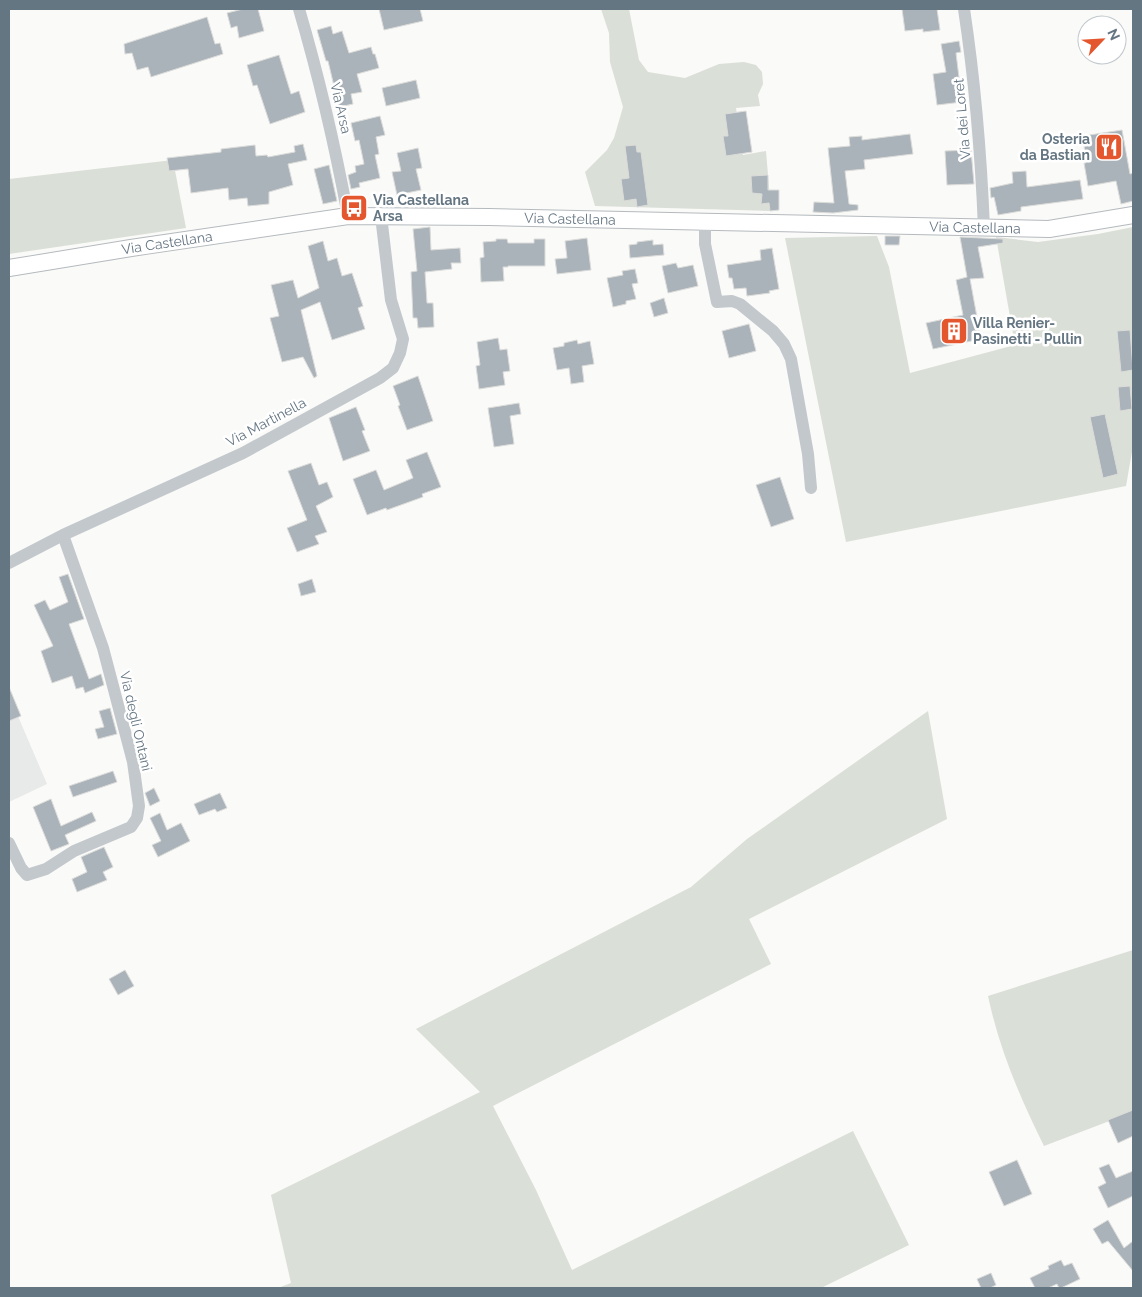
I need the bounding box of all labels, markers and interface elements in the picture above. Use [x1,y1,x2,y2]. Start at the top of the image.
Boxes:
north arrow [1077,15,1127,65]
text: N [1104,26,1123,43]
street label: Via dei Loret [950,78,974,160]
street label: Via Arsa [327,81,355,135]
place label: Osteria da Bastian [1020,131,1090,163]
restaurant icon: Osteria da Bastian [1094,132,1124,162]
place label: Via Castellana Arsa [373,192,469,224]
bus stop icon: Via Castellana Arsa [339,193,369,223]
street label: Via Castellana [524,210,616,228]
street label: Via Castellana [929,218,1021,236]
street label: Via Castellana [120,228,214,257]
place label: Villa Renier- Pasinetti - Pullin [973,315,1082,347]
building icon: Villa Renier- Pasinetti - Pullin [939,316,969,346]
street label: Via Martinella [223,394,309,450]
street label: Via degli Ontani [117,670,155,772]

